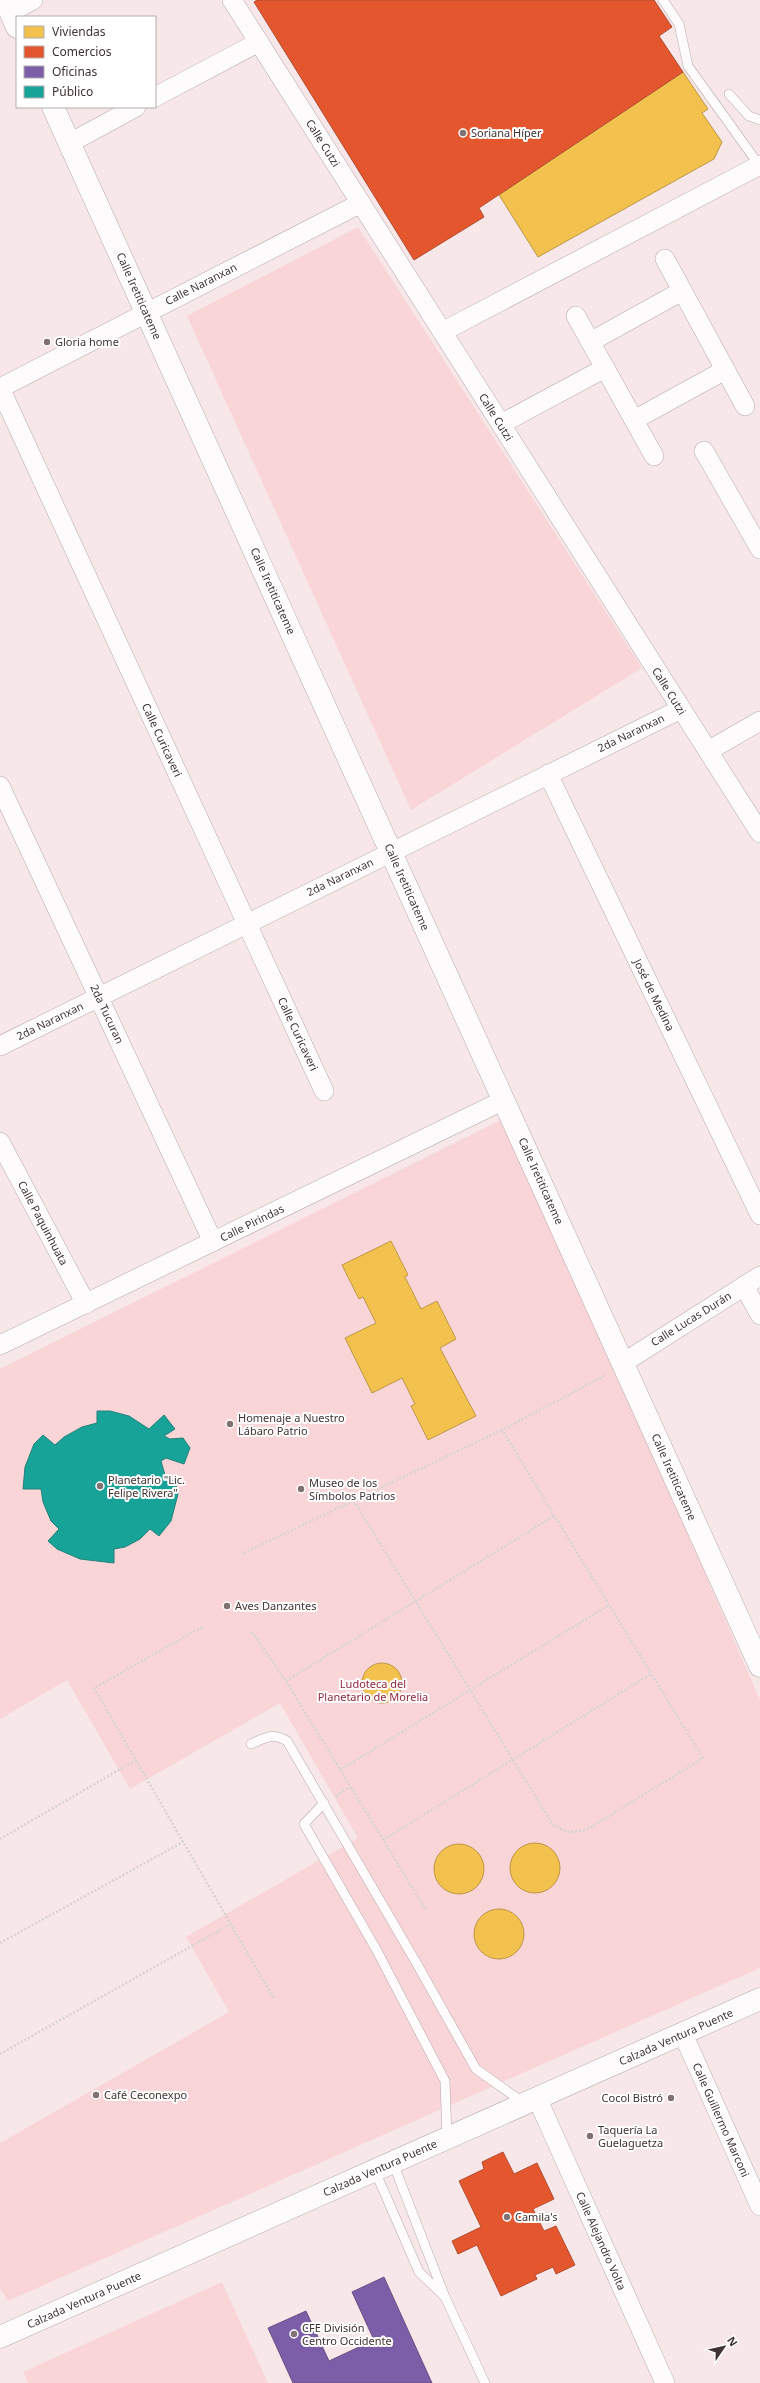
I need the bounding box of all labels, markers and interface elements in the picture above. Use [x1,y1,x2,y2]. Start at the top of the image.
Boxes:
legend [16,16,156,108]
text: Viviendas [52,23,106,40]
text: Comercios [52,43,112,60]
text: Oficinas [52,63,98,80]
text: Público [52,83,93,100]
street label: Calle Cutzi [303,116,344,169]
place label: Soriana Híper [471,125,542,140]
marker: Soriana Híper [458,128,468,138]
street label: Calle Iretiticateme [114,250,165,342]
street label: Calle Naranxan [162,259,239,308]
place label: Gloria home [55,334,119,349]
marker: Gloria home [42,337,52,347]
street label: Calle Cutzi [476,390,517,443]
street label: Calle Iretiticateme [248,545,299,637]
street label: Calle Cutzi [649,664,690,717]
street label: Calle Curicaveri [139,701,186,779]
street label: 2da Naranxan [595,710,667,755]
street label: Calle Iretiticateme [382,841,433,933]
street label: 2da Naranxan [304,854,376,899]
street label: José de Medina [630,955,678,1033]
street label: 2da Tucuran [87,982,128,1046]
street label: Calle Curicaveri [275,995,322,1073]
street label: 2da Naranxan [14,998,86,1043]
street label: Calle Iretiticateme [516,1135,567,1227]
street label: Calle Paquinhuata [15,1178,72,1268]
street label: Calle Pirindas [217,1201,286,1245]
street label: Calle Lucas Durán [648,1288,734,1349]
place label: Homenaje a Nuestro Lábaro Patrio [238,1410,345,1438]
marker: Homenaje a Nuestro Lábaro Patrio [225,1419,235,1429]
street label: Calle Iretiticateme [649,1431,700,1523]
place label: Planetario "Lic. Felipe Rivera" [108,1472,185,1500]
place label: Museo de los Símbolos Patrios [309,1475,395,1503]
marker: Planetario "Lic. Felipe Rivera" [95,1481,105,1491]
marker: Museo de los Símbolos Patrios [296,1484,306,1494]
place label: Aves Danzantes [235,1598,317,1613]
marker: Aves Danzantes [222,1601,232,1611]
park label: Ludoteca del Planetario de Morelia [318,1676,428,1704]
street label: Calzada Ventura Puente [616,2005,735,2068]
street label: Calle Guillermo Marconi [689,2060,753,2179]
place label: Café Ceconexpo [104,2087,187,2102]
marker: Café Ceconexpo [91,2090,101,2100]
place label: Cocol Bistró [602,2090,663,2105]
marker: Cocol Bistró [666,2093,676,2103]
place label: Taquería La Guelaguetza [598,2122,663,2150]
marker: Taquería La Guelaguetza [585,2131,595,2141]
street label: Calzada Ventura Puente [320,2136,439,2199]
street label: Calle Alejandro Volta [573,2189,630,2292]
place label: Camila's [515,2209,558,2224]
marker: Camila's [502,2212,512,2222]
street label: Calzada Ventura Puente [24,2268,143,2331]
place label: CFE División Centro Occidente [302,2320,392,2348]
north arrow [704,2327,744,2367]
marker: CFE División Centro Occidente [289,2329,299,2339]
text: N [724,2333,741,2349]

